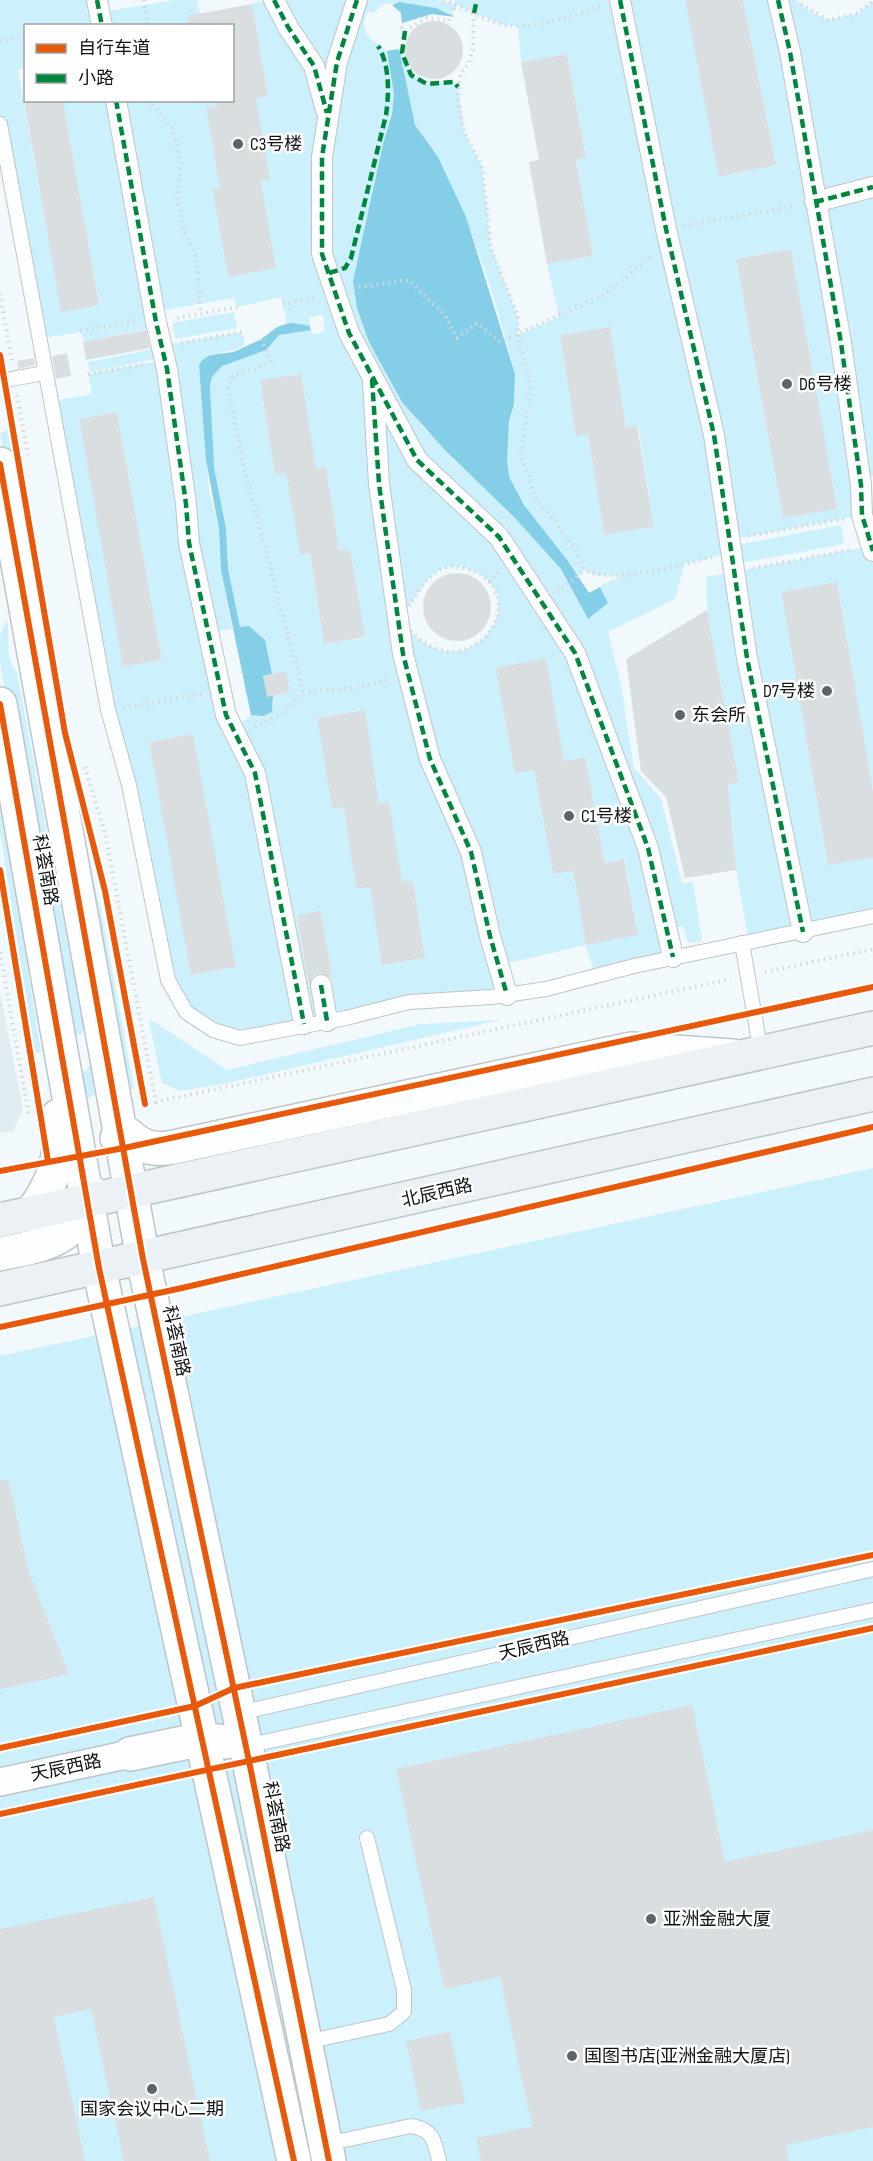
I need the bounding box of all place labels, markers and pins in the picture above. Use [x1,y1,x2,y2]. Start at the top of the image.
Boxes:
place label: C3号楼 [250,134,302,155]
marker: C3号楼 [231,137,245,151]
place label: D6号楼 [799,374,852,395]
marker: D6号楼 [780,377,794,391]
place label: D7号楼 [763,681,815,702]
marker: D7号楼 [820,684,834,698]
place label: 东会所 [692,705,746,726]
marker: 东会所 [673,708,687,722]
place label: C1号楼 [581,806,632,827]
marker: C1号楼 [562,809,576,823]
place label: 亚洲金融大厦 [663,1909,771,1930]
marker: 亚洲金融大厦 [644,1912,658,1926]
place label: 国图书店(亚洲金融大厦店) [584,2046,790,2067]
marker: 国图书店(亚洲金融大厦店) [565,2049,579,2063]
marker: 国家会议中心二期 [145,2082,159,2096]
place label: 国家会议中心二期 [80,2099,224,2120]

